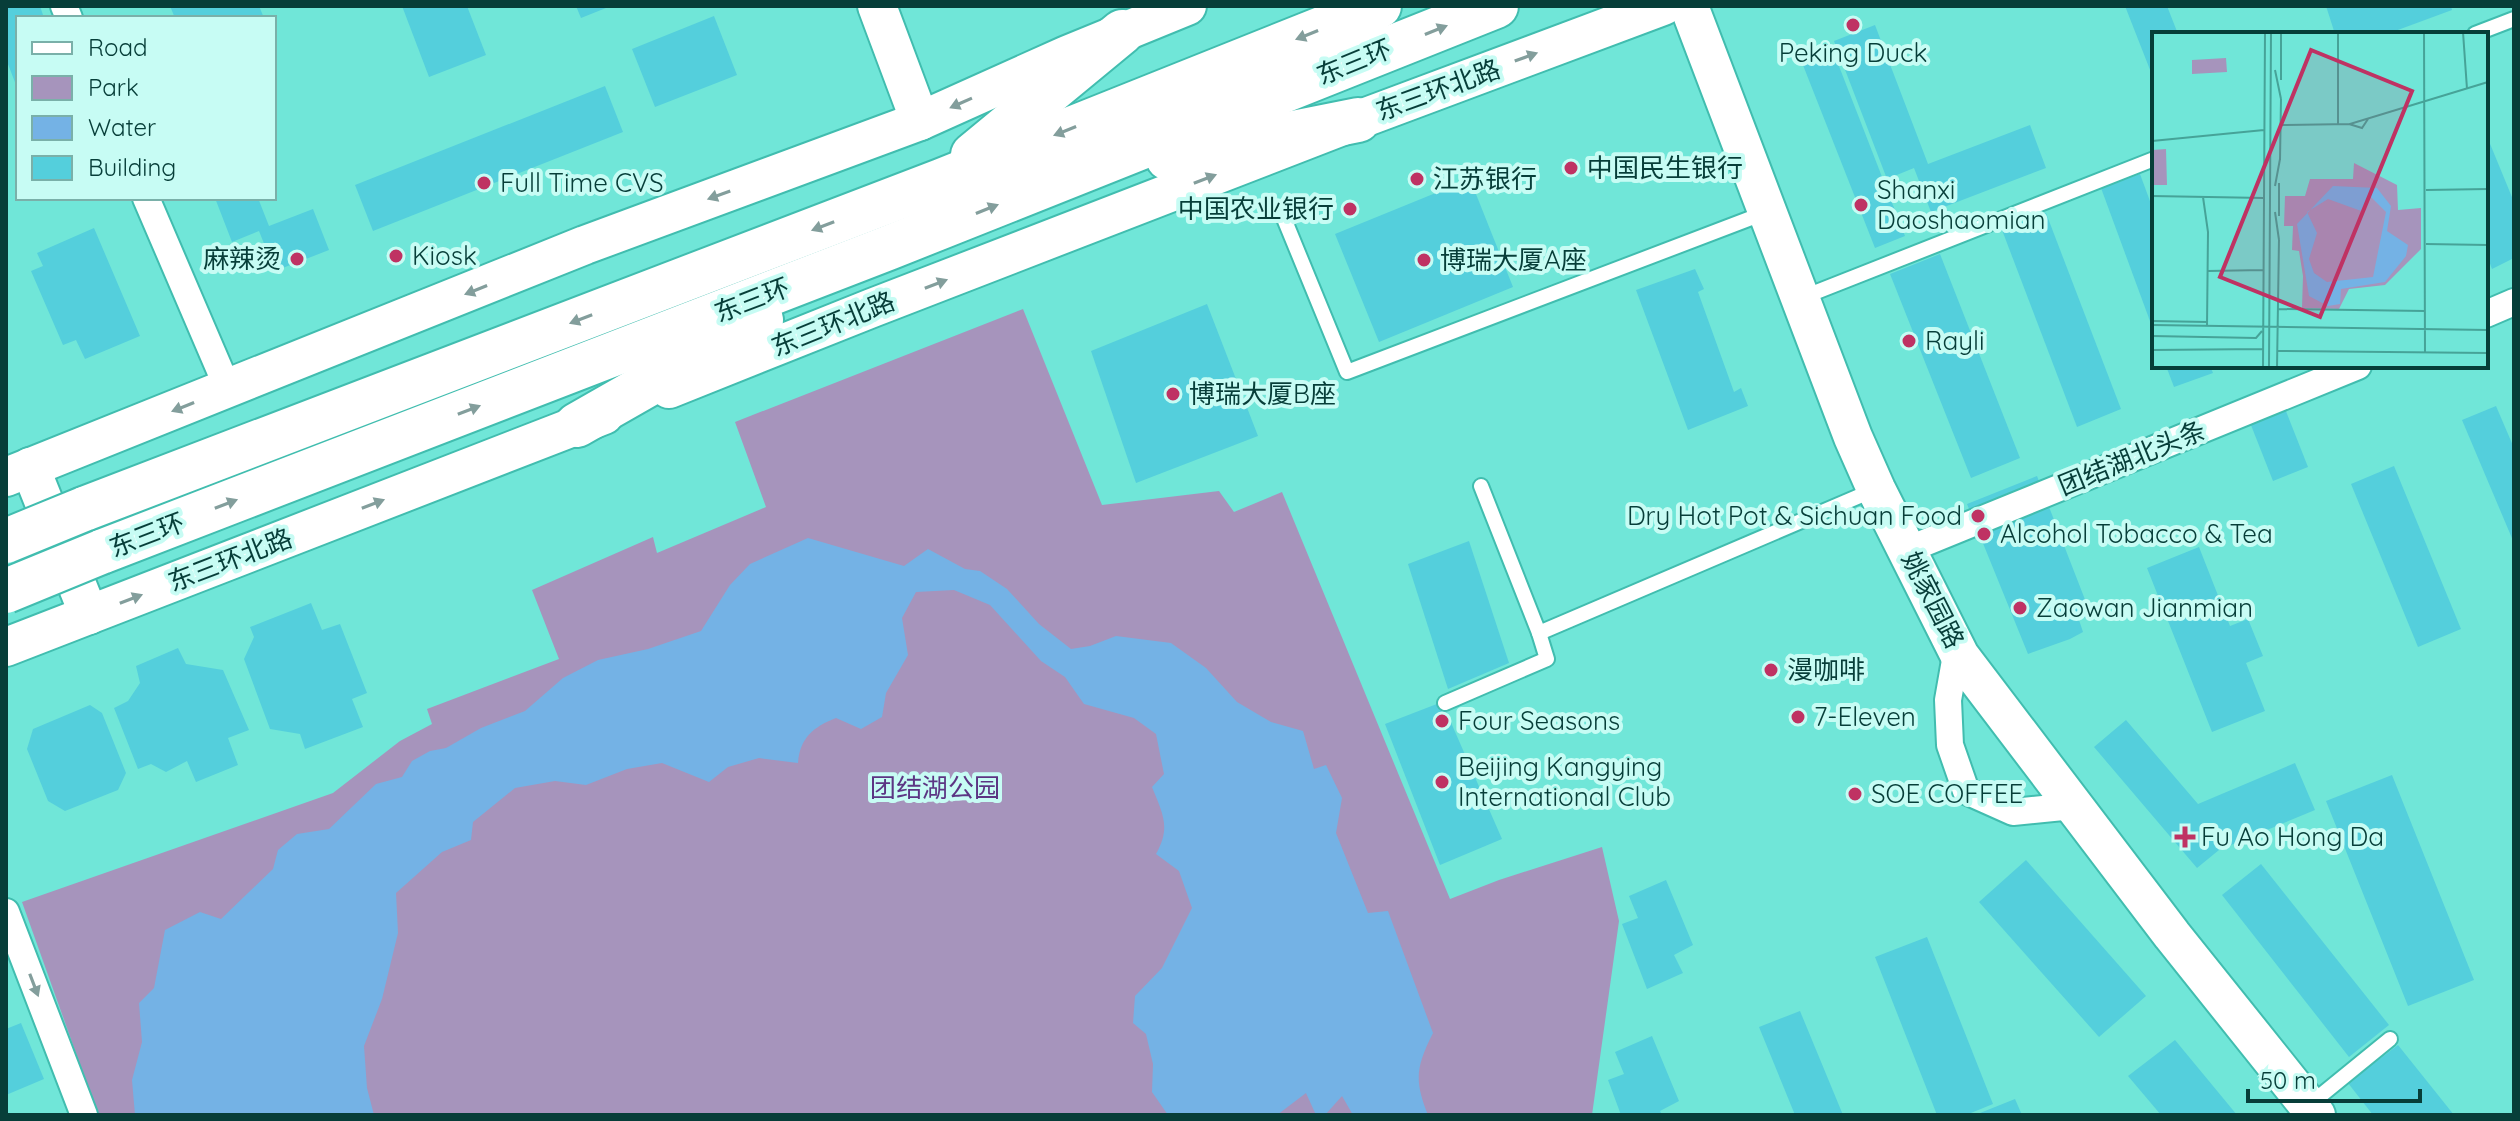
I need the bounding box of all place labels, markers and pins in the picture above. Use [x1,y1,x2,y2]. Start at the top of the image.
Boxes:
marker: Peking Duck [1844,16,1862,34]
place label: Peking Duck [1779,36,1927,69]
place label: 中国民生银行 [1587,151,1743,184]
marker: 中国民生银行 [1562,159,1580,177]
place label: 江苏银行 [1433,162,1537,195]
place label: Full Time CVS [500,166,664,199]
marker: 江苏银行 [1408,170,1426,188]
place label: Shanxi Daoshaomian [1877,173,2046,236]
marker: Full Time CVS [475,174,493,192]
place label: 中国农业银行 [1178,192,1334,225]
marker: Shanxi Daoshaomian [1852,196,1870,214]
marker: 中国农业银行 [1341,200,1359,218]
place label: Kiosk [412,239,477,272]
place label: 麻辣烫 [203,242,281,275]
place label: 博瑞大厦A座 [1440,243,1587,276]
marker: Kiosk [387,247,405,265]
marker: 麻辣烫 [288,250,306,268]
marker: 博瑞大厦A座 [1415,251,1433,269]
place label: Rayli [1925,324,1985,357]
marker: Rayli [1900,332,1918,350]
place label: 博瑞大厦B座 [1189,377,1336,410]
marker: 博瑞大厦B座 [1164,385,1182,403]
place label: Dry Hot Pot & Sichuan Food [1627,499,1962,532]
marker: Dry Hot Pot & Sichuan Food [1969,507,1987,525]
place label: Alcohol Tobacco & Tea [2000,517,2273,550]
marker: Alcohol Tobacco & Tea [1975,525,1993,543]
place label: Zaowan Jianmian [2036,591,2253,624]
marker: Zaowan Jianmian [2011,599,2029,617]
place label: 漫咖啡 [1787,653,1865,686]
marker: 漫咖啡 [1762,661,1780,679]
place label: 7-Eleven [1814,700,1916,733]
place label: Four Seasons [1458,704,1620,737]
marker: 7-Eleven [1789,708,1807,726]
marker: Four Seasons [1433,712,1451,730]
place label: Beijing Kangying International Club [1458,750,1671,813]
marker: Beijing Kangying International Club [1433,773,1451,791]
place label: SOE COFFEE [1871,777,2023,810]
marker: SOE COFFEE [1846,785,1864,803]
place label: Fu Ao Hong Da [2201,820,2384,853]
marker: Fu Ao Hong Da [2176,828,2194,846]

